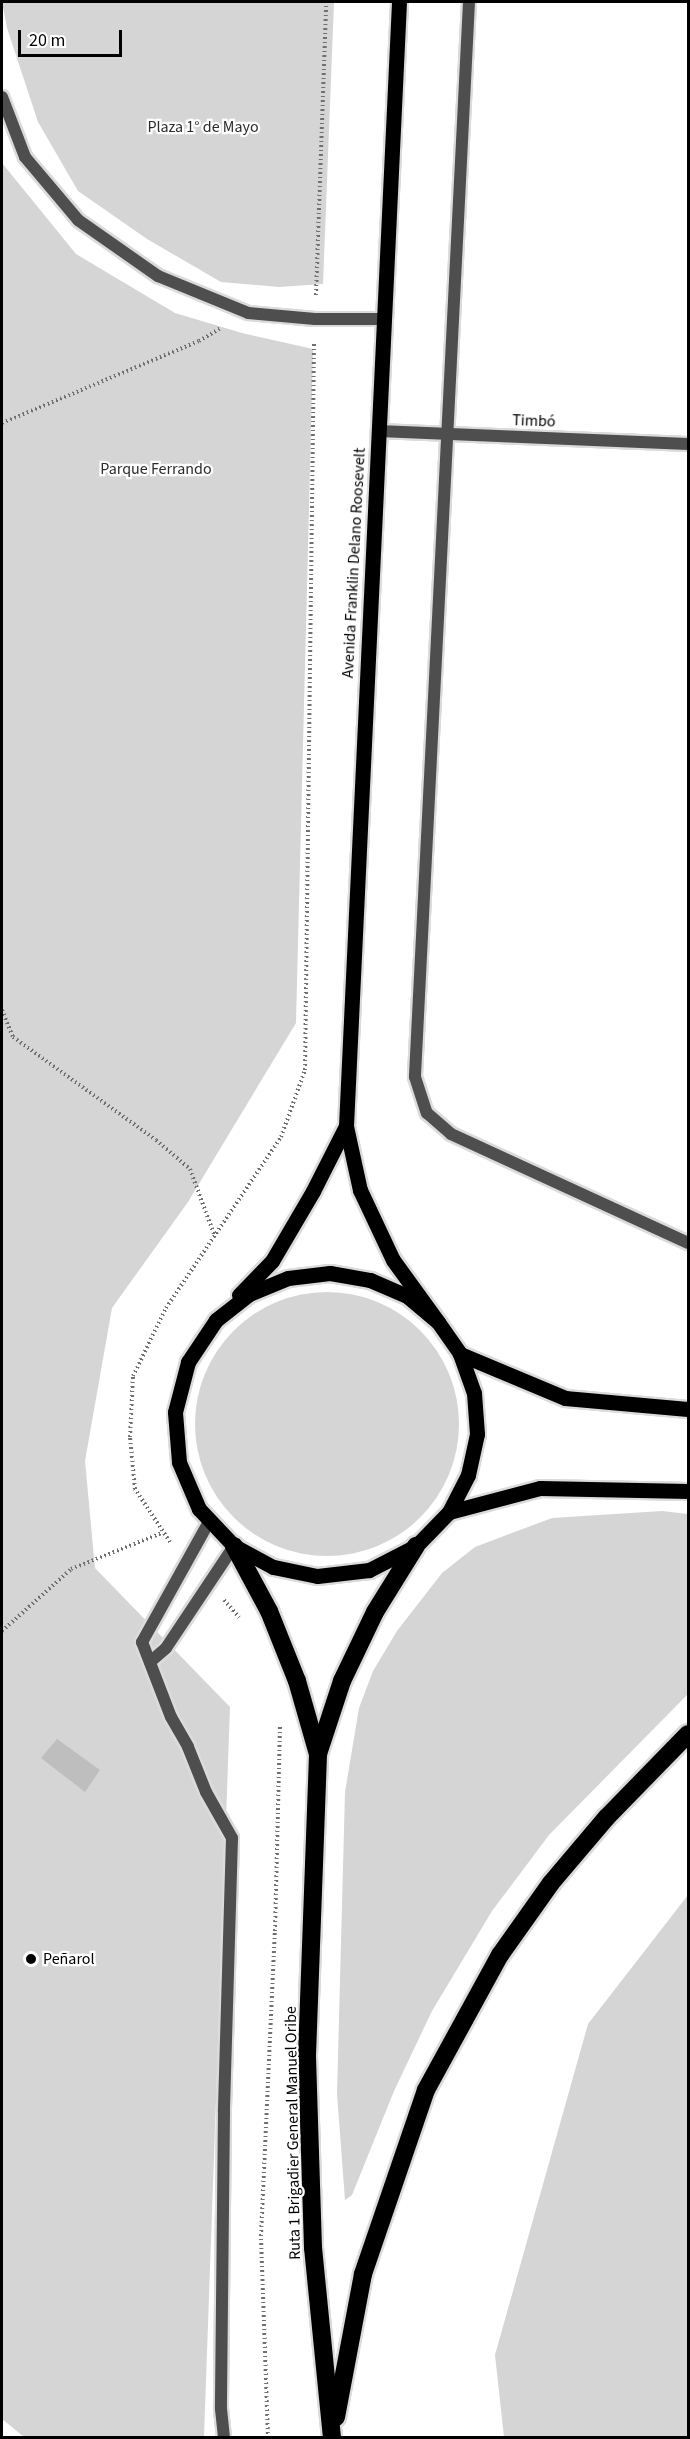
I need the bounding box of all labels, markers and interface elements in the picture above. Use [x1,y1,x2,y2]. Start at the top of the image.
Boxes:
scale bar [21,18,124,56]
text: 20 m [29,28,65,53]
park label: Plaza 1° de Mayo [147,117,259,137]
street label: Timbó [512,411,556,431]
street label: Avenida Franklin Delano Roosevelt [338,447,370,679]
park label: Parque Ferrando [100,459,212,479]
place label: Peñarol [43,1949,95,1969]
marker: Peñarol [24,1952,38,1966]
street label: Ruta 1 Brigadier General Manuel Oribe [281,2006,305,2260]

